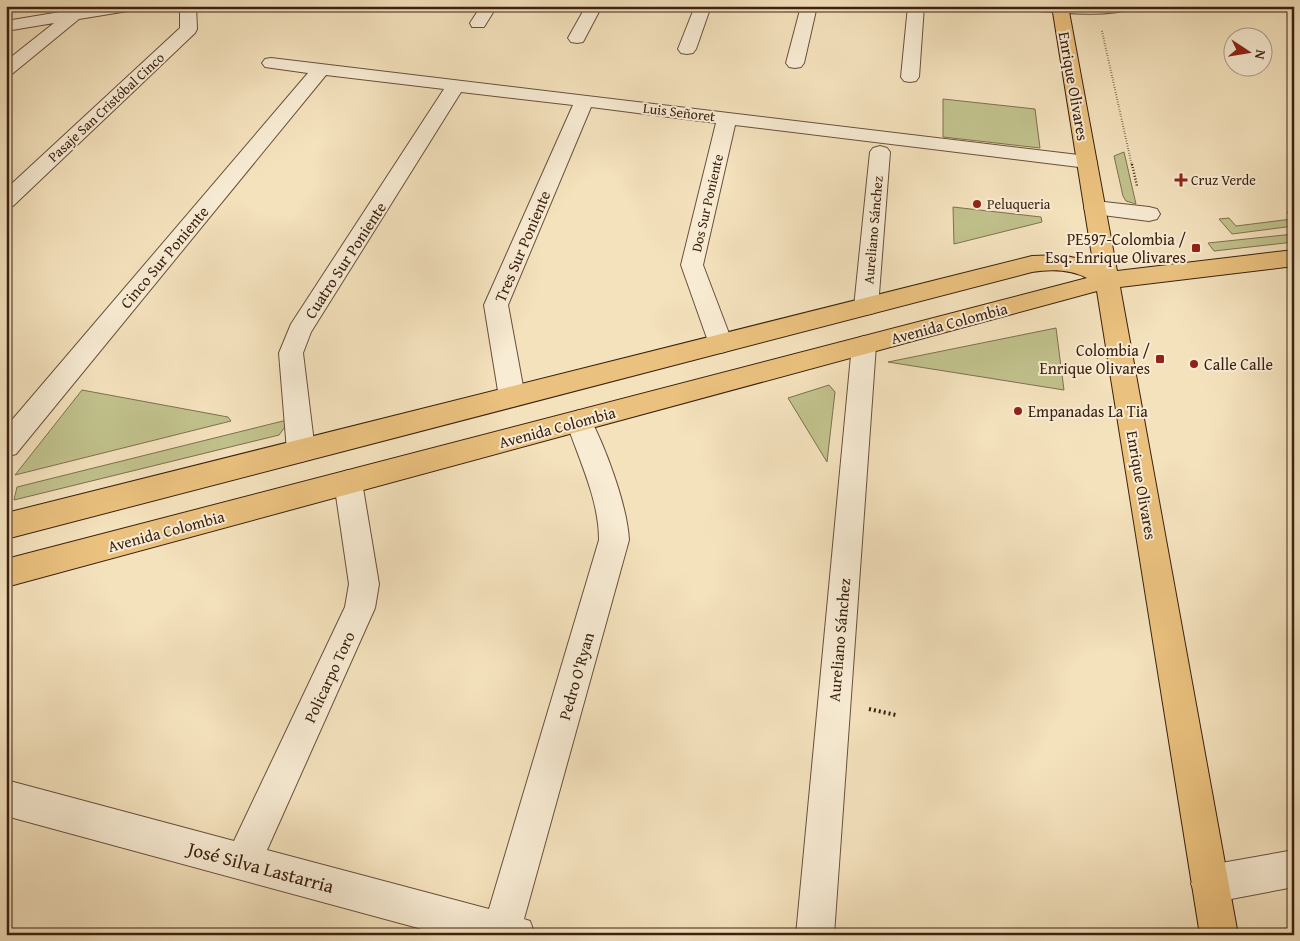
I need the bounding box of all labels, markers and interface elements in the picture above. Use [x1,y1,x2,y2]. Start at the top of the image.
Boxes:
north arrow [1222,28,1272,78]
street label: Enrique Olivares [1053,30,1095,142]
street label: Pasaje San Cristóbal Cinco [43,48,169,166]
text: N [1250,48,1271,62]
street label: Luis Señoret [642,98,716,126]
street label: Dos Sur Poniente [686,152,728,254]
place label: Cruz Verde [1191,170,1256,190]
marker: Cruz Verde [1175,174,1187,186]
street label: Aureliano Sánchez [858,175,888,285]
street label: Tres Sur Poniente [488,186,556,306]
place label: Peluqueria [987,194,1051,214]
street label: Cuatro Sur Poniente [298,197,392,323]
marker: Peluqueria [971,198,983,210]
street label: Cinco Sur Poniente [114,200,214,314]
place label: PE597-Colombia / Esq. Enrique Olivares [1045,227,1186,269]
marker: PE597-Colombia / Esq. Enrique Olivares [1190,242,1202,254]
street label: Avenida Colombia [888,296,1010,350]
place label: Colombia / Enrique Olivares [1040,338,1150,380]
place label: Calle Calle [1204,352,1273,376]
marker: Colombia / Enrique Olivares [1154,353,1166,365]
marker: Calle Calle [1188,358,1200,370]
place label: Empanadas La Tia [1028,399,1148,423]
street label: Avenida Colombia [496,400,618,454]
marker: Empanadas La Tia [1012,405,1024,417]
street label: Enrique Olivares [1121,429,1163,541]
street label: Avenida Colombia [105,504,227,558]
street label: Aureliano Sánchez [822,577,856,703]
street label: Policarpo Toro [297,627,361,727]
street label: Pedro O'Ryan [552,629,600,723]
street label: José Silva Lastarria [183,834,337,900]

